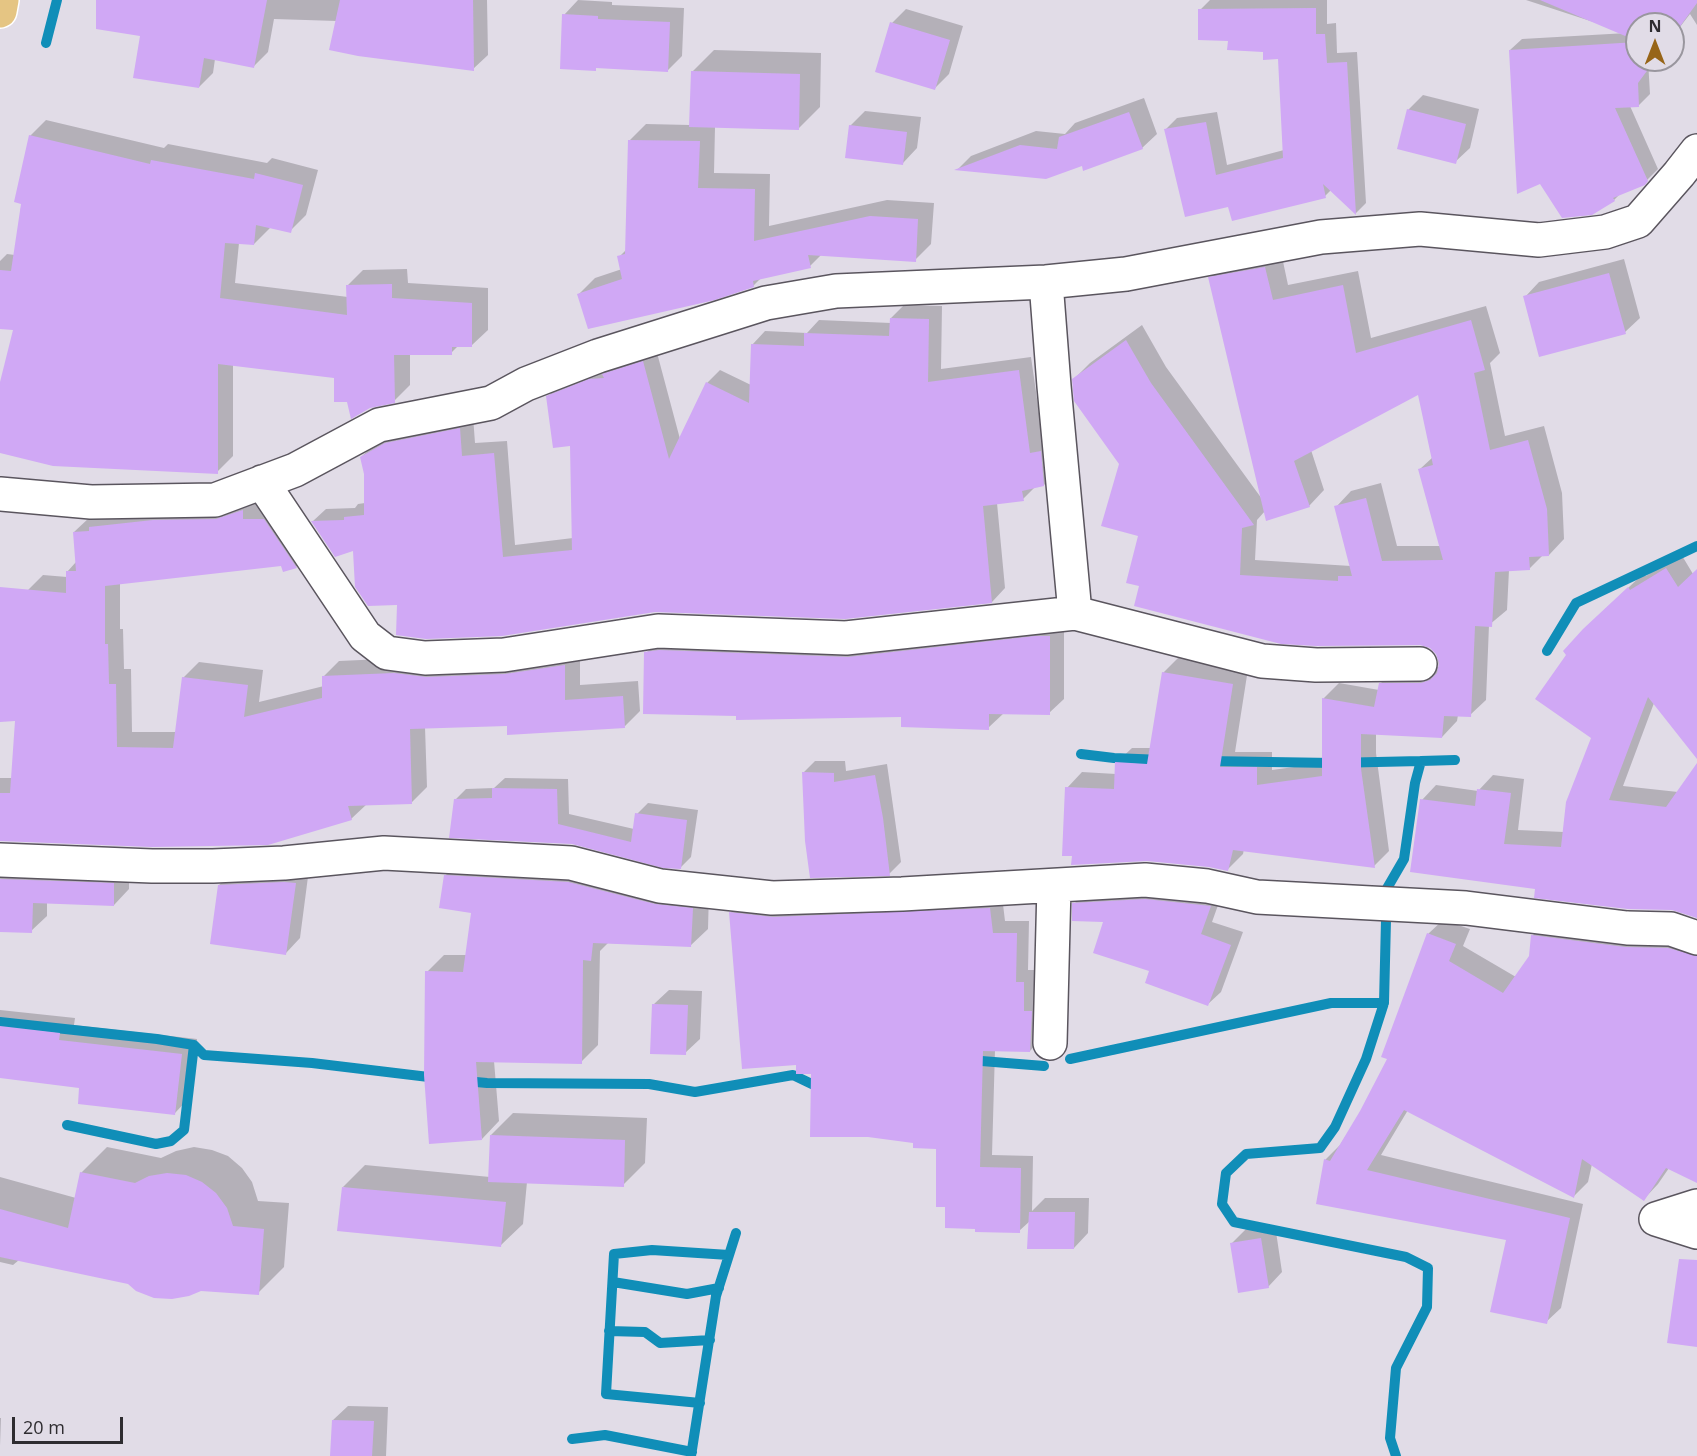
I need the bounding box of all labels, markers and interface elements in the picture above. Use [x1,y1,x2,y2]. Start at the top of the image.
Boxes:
north arrow [1625,12,1685,72]
text: N [1648,15,1662,37]
scale bar [15,1405,126,1443]
text: 20 m [23,1415,65,1439]

